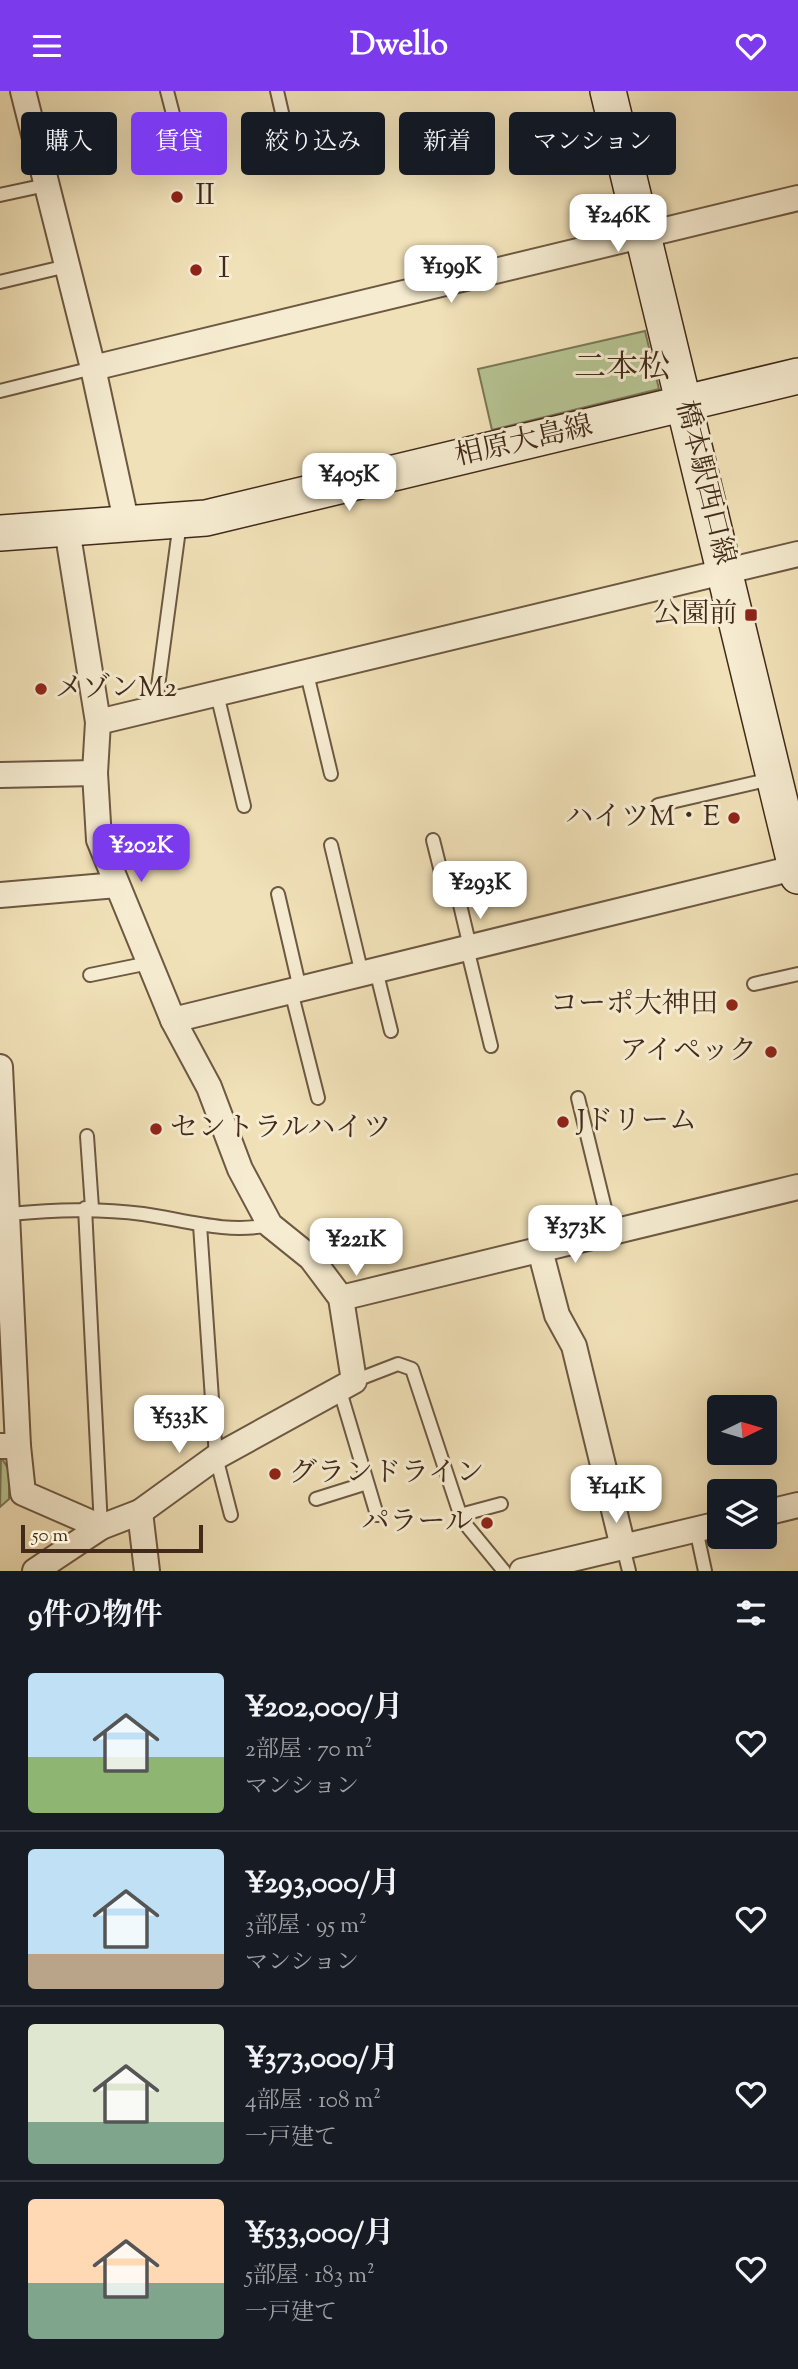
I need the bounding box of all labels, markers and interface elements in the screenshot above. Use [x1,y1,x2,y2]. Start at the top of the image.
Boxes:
text: Dwello [350,23,448,69]
icon: menu [28,27,66,65]
icon: heart [732,27,770,65]
chip: 購入 [21,112,117,175]
chip: 賃貸 [131,112,227,175]
chip: 絞り込み [241,112,385,175]
chip: 新着 [399,112,495,175]
chip: マンション [509,112,676,175]
place label: Ⅱ [191,177,219,217]
marker: Ⅱ [169,189,185,205]
pin: ¥246K [569,195,667,254]
text: ¥246K [586,200,650,233]
pin: ¥199K [402,245,500,305]
place label: Ⅰ [210,250,238,290]
text: ¥199K [420,251,482,284]
marker: Ⅰ [188,262,204,278]
district label: 二本松 [574,346,670,392]
street label: 橋本駅西口線 [664,397,744,569]
street label: 相原大島線 [451,407,597,477]
pin: ¥405K [300,453,398,513]
text: ¥405K [318,459,380,492]
place label: 公園前 [653,595,737,635]
marker: 公園前 [743,607,759,623]
place label: メゾンM2 [55,669,177,709]
marker: メゾンM2 [33,681,49,697]
place label: ハイツM・E [565,798,720,838]
marker: ハイツM・E [726,810,742,826]
pin: ¥202K [92,825,190,884]
text: ¥202K [109,830,173,863]
pin: ¥293K [431,861,529,921]
text: ¥293K [449,867,511,900]
place label: コーポ大神田 [550,985,718,1025]
marker: コーポ大神田 [724,997,740,1013]
place label: アイペック [620,1032,757,1072]
marker: アイペック [763,1044,779,1060]
place label: Jドリーム [575,1102,697,1142]
place label: セントラルハイツ [170,1109,391,1149]
marker: Jドリーム [555,1114,571,1130]
marker: セントラルハイツ [148,1121,164,1137]
pin: ¥373K [526,1205,624,1265]
text: ¥373K [544,1211,606,1244]
pin: ¥221K [307,1219,405,1278]
text: ¥221K [326,1224,386,1257]
pin: ¥533K [130,1395,228,1455]
north arrow [707,1395,777,1465]
map controls [707,1395,777,1549]
text: ¥533K [150,1401,208,1434]
place label: グランドライン [289,1454,484,1494]
pin: ¥141K [567,1465,665,1525]
marker: グランドライン [267,1466,283,1482]
text: ¥141K [587,1471,645,1504]
button: layers [707,1479,777,1549]
place label: パラール [362,1503,473,1543]
marker: パラール [479,1515,495,1531]
scale bar [21,1522,203,1554]
text: 50 m [32,1523,68,1550]
icon: filters [732,1594,770,1632]
text: 9件の物件 [28,1595,163,1638]
text: ¥202,000/月 [245,1687,403,1730]
icon: home [84,1701,168,1785]
icon: heart [732,1724,770,1762]
text: 2部屋 · 70 m² [245,1734,372,1767]
text: マンション [245,1771,359,1804]
text: ¥293,000/月 [245,1863,400,1906]
icon: home [84,1877,168,1961]
icon: heart [732,1900,770,1938]
text: 3部屋 · 95 m² [245,1910,367,1943]
text: マンション [245,1947,359,1980]
text: ¥373,000/月 [245,2038,399,2081]
icon: home [84,2052,168,2136]
icon: heart [732,2075,770,2113]
text: 4部屋 · 108 m² [245,2085,381,2118]
text: 一戸建て [245,2122,337,2155]
text: ¥533,000/月 [245,2213,394,2256]
icon: home [84,2227,168,2311]
icon: heart [732,2250,770,2288]
text: 5部屋 · 183 m² [245,2260,375,2293]
text: 一戸建て [245,2297,337,2330]

